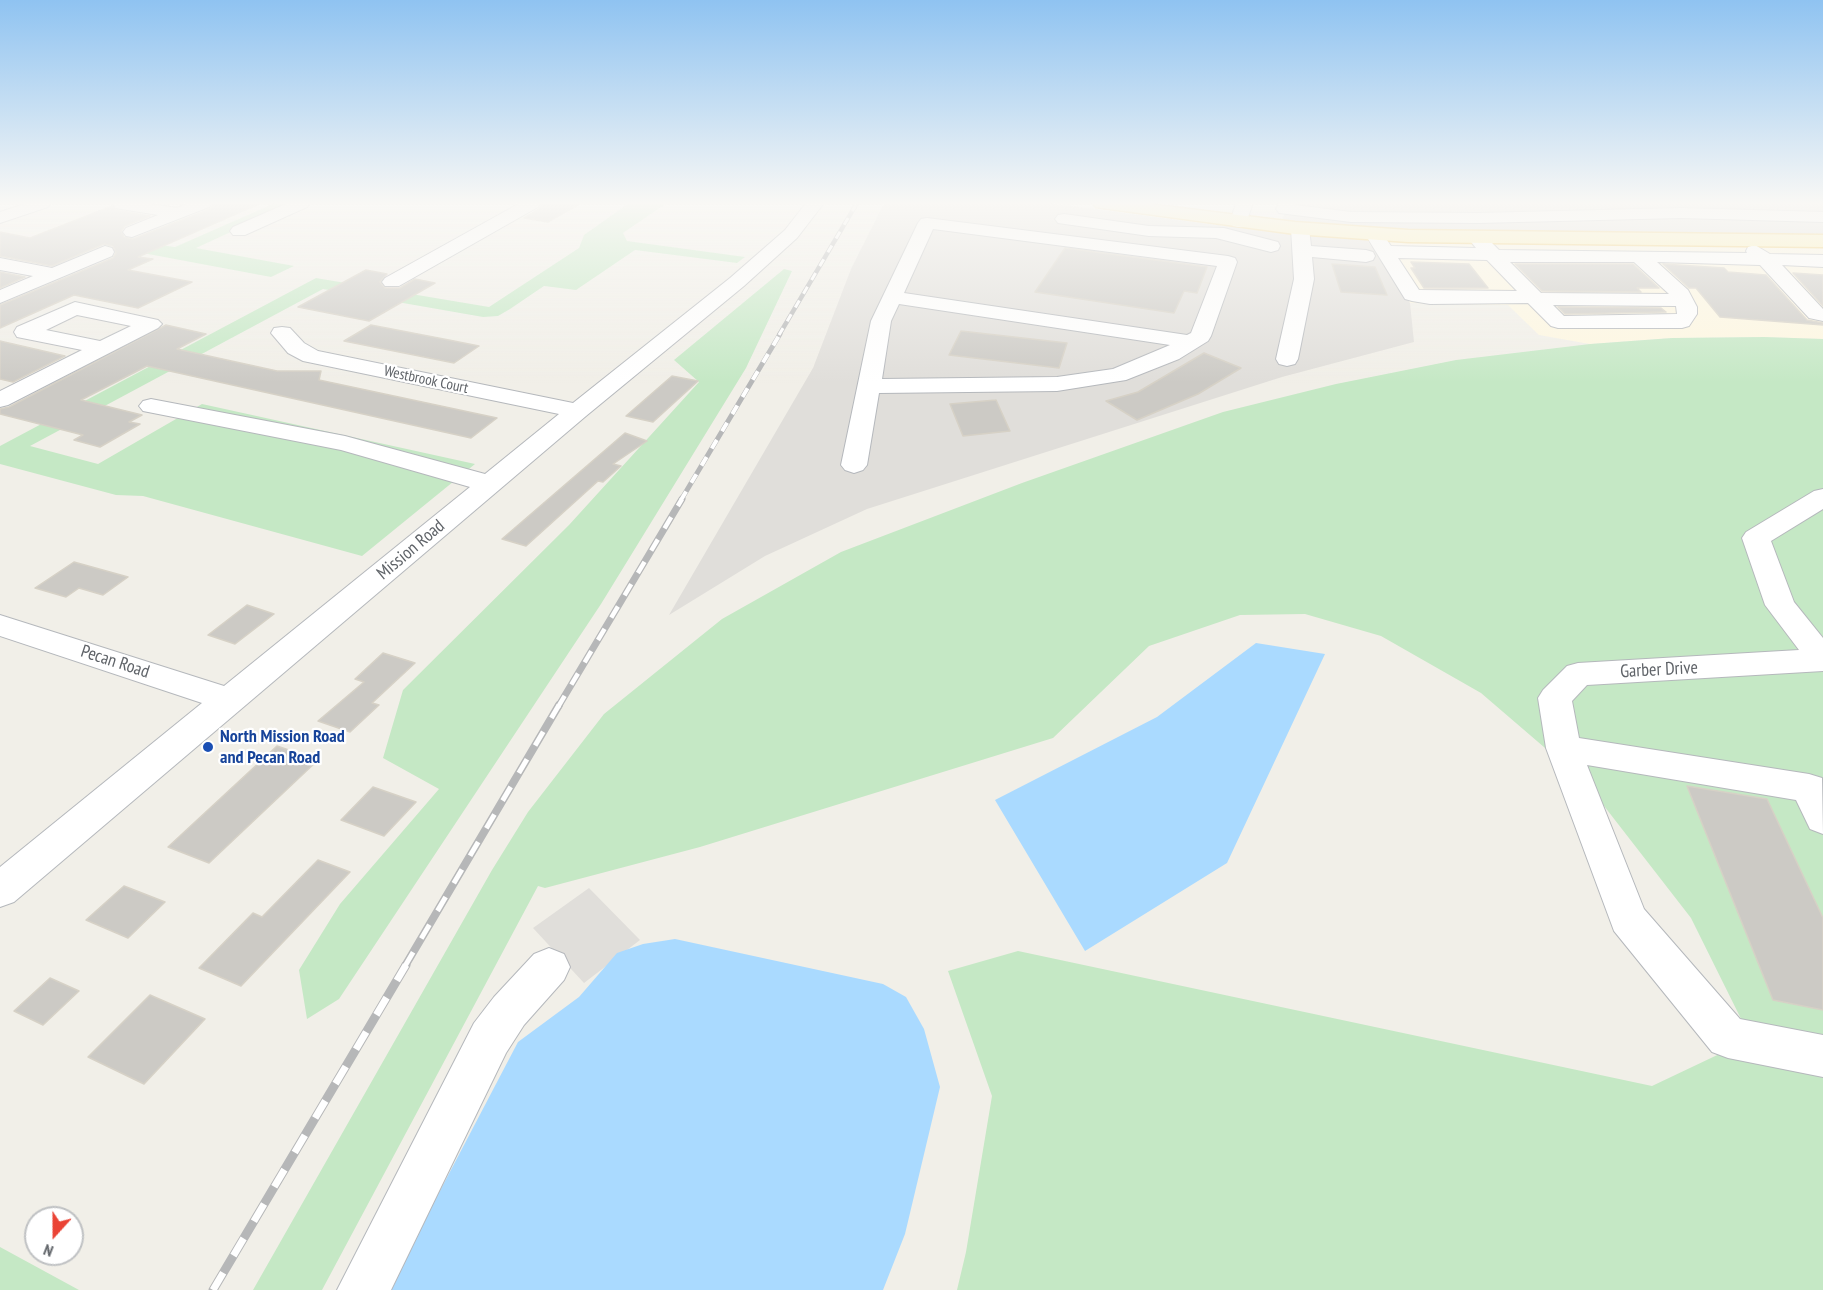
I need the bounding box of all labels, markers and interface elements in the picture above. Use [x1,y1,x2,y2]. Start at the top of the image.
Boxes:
street label: Westbrook Court [382,362,470,398]
street label: Mission Road [373,515,449,585]
street label: Pecan Road [78,641,152,683]
street label: Garber Drive [1620,657,1698,683]
place label: North Mission Road and Pecan Road [220,726,345,768]
marker: North Mission Road and Pecan Road [201,740,215,754]
north arrow [24,1206,84,1266]
text: N [41,1240,56,1262]

